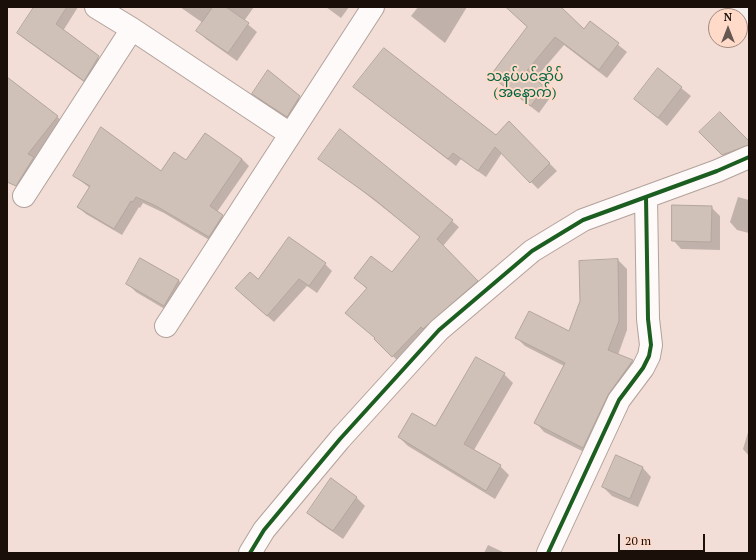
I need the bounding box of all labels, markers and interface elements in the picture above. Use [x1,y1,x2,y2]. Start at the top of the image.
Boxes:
north arrow [708,8,748,48]
text: N [724,10,732,24]
district label: သနပ်ပင်ဆိပ် (အနောက်) [486,69,564,102]
scale bar [620,526,707,552]
text: 20 m [625,533,651,548]

